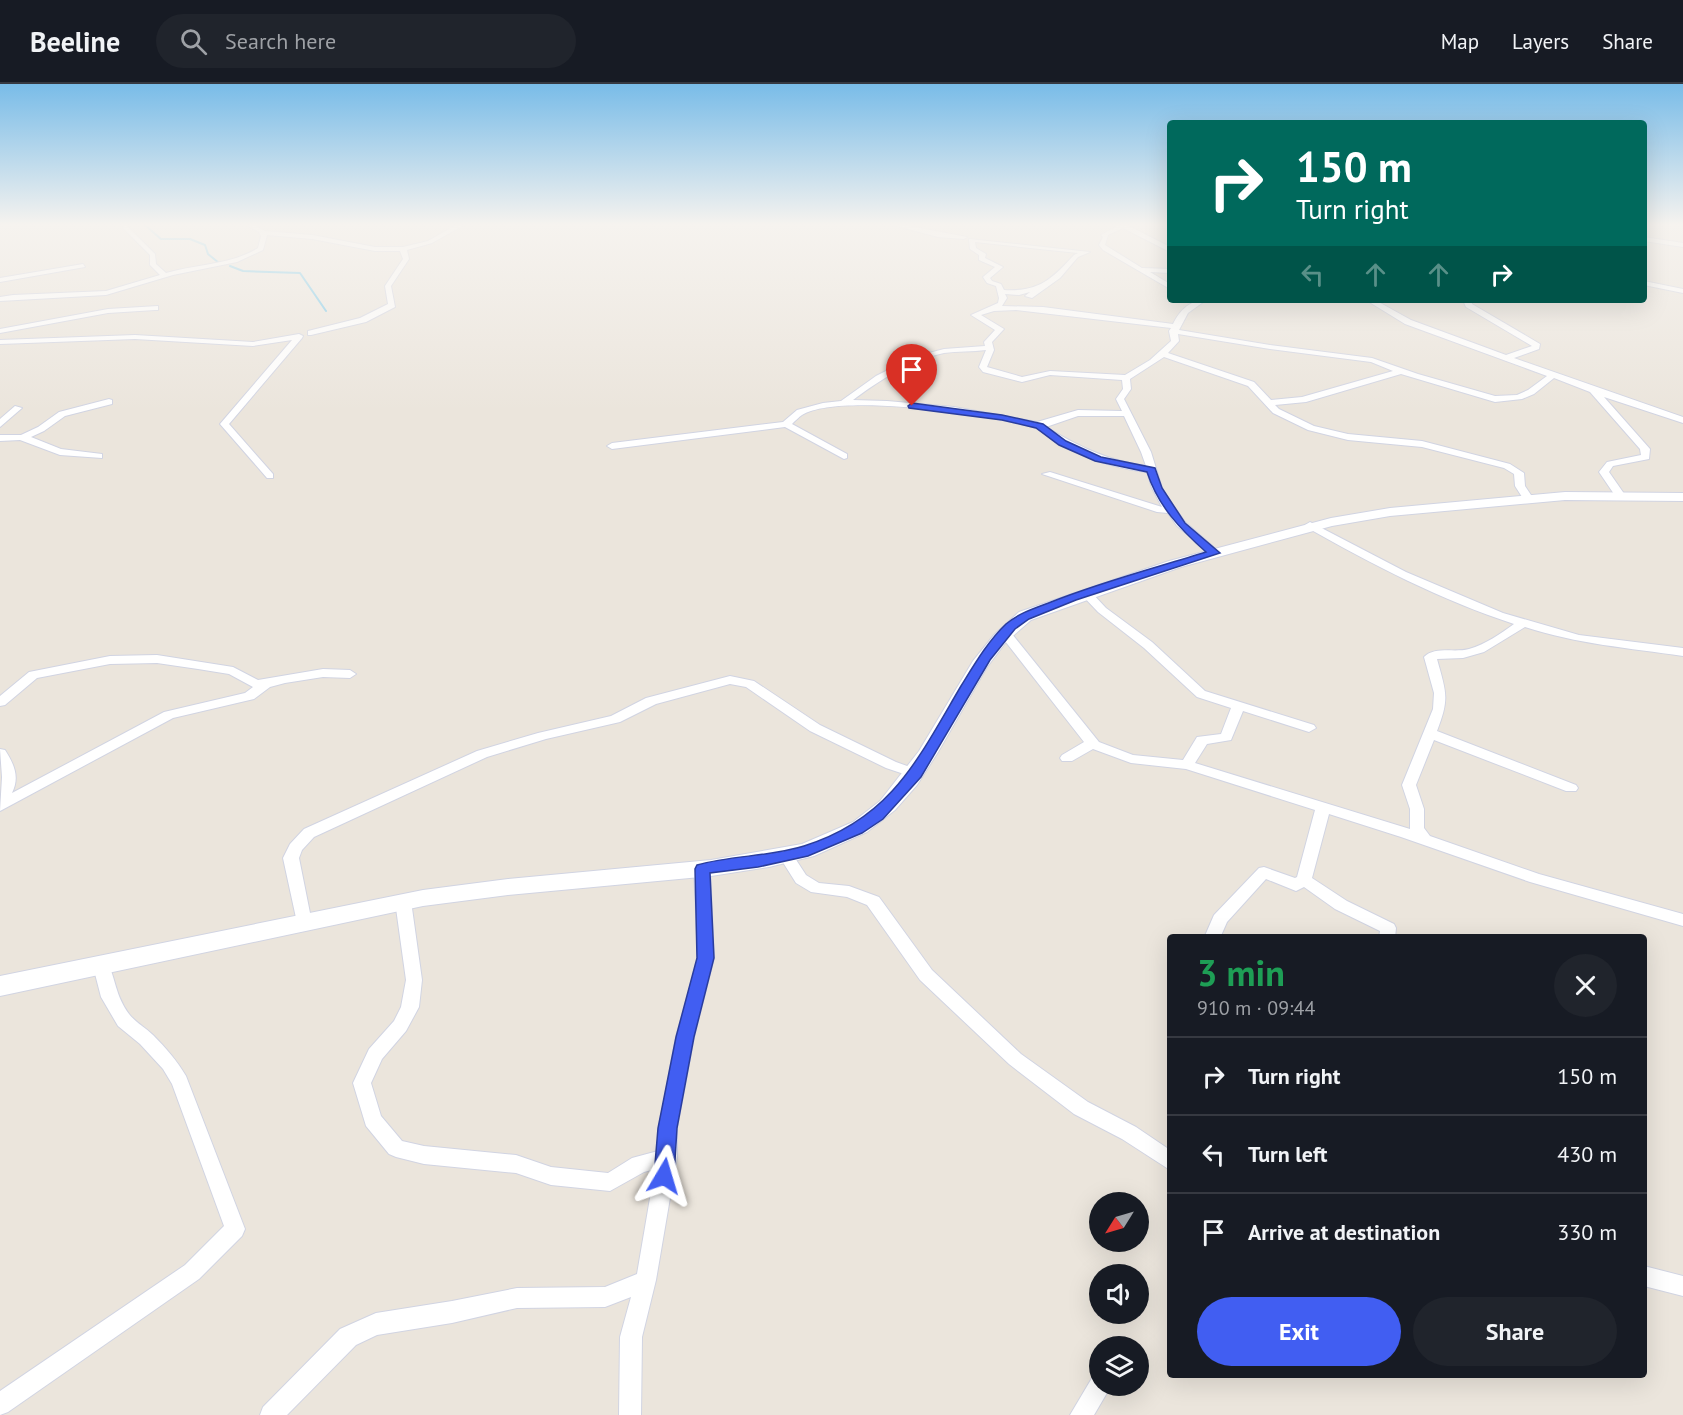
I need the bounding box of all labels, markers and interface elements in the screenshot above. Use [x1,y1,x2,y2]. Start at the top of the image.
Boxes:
search box [156,14,576,68]
text: Beeline [30,23,120,60]
icon: search [177,25,210,58]
text: Search here [225,27,336,55]
text: Map [1441,28,1479,55]
text: Layers [1512,28,1569,55]
text: Share [1602,28,1653,55]
text: 150 m [1296,139,1412,194]
icon: right [1197,144,1275,222]
text: Turn right [1296,192,1409,226]
icon: left [1296,258,1329,291]
icon: ahead [1359,258,1392,291]
icon: ahead [1422,258,1455,291]
icon: right [1485,258,1518,291]
pin [886,344,937,406]
icon: arrive [895,353,928,386]
text: 3 min [1197,949,1285,996]
button: close [1554,954,1617,1017]
text: 910 m · 09:44 [1197,995,1315,1021]
icon: right [1197,1060,1230,1093]
text: Turn right [1248,1062,1340,1090]
text: 150 m [1557,1062,1617,1090]
icon: left [1197,1138,1230,1171]
text: Turn left [1248,1140,1328,1168]
text: 430 m [1557,1140,1617,1168]
position arrow [632,1144,696,1208]
north arrow [1089,1192,1149,1252]
map controls [1089,1192,1149,1396]
icon: arrive [1197,1216,1230,1249]
text: Arrive at destination [1248,1218,1440,1246]
text: 330 m [1557,1218,1617,1246]
button: sound [1089,1264,1149,1324]
button: Exit [1197,1297,1401,1366]
button: Share [1413,1297,1617,1366]
button: layers [1089,1336,1149,1396]

